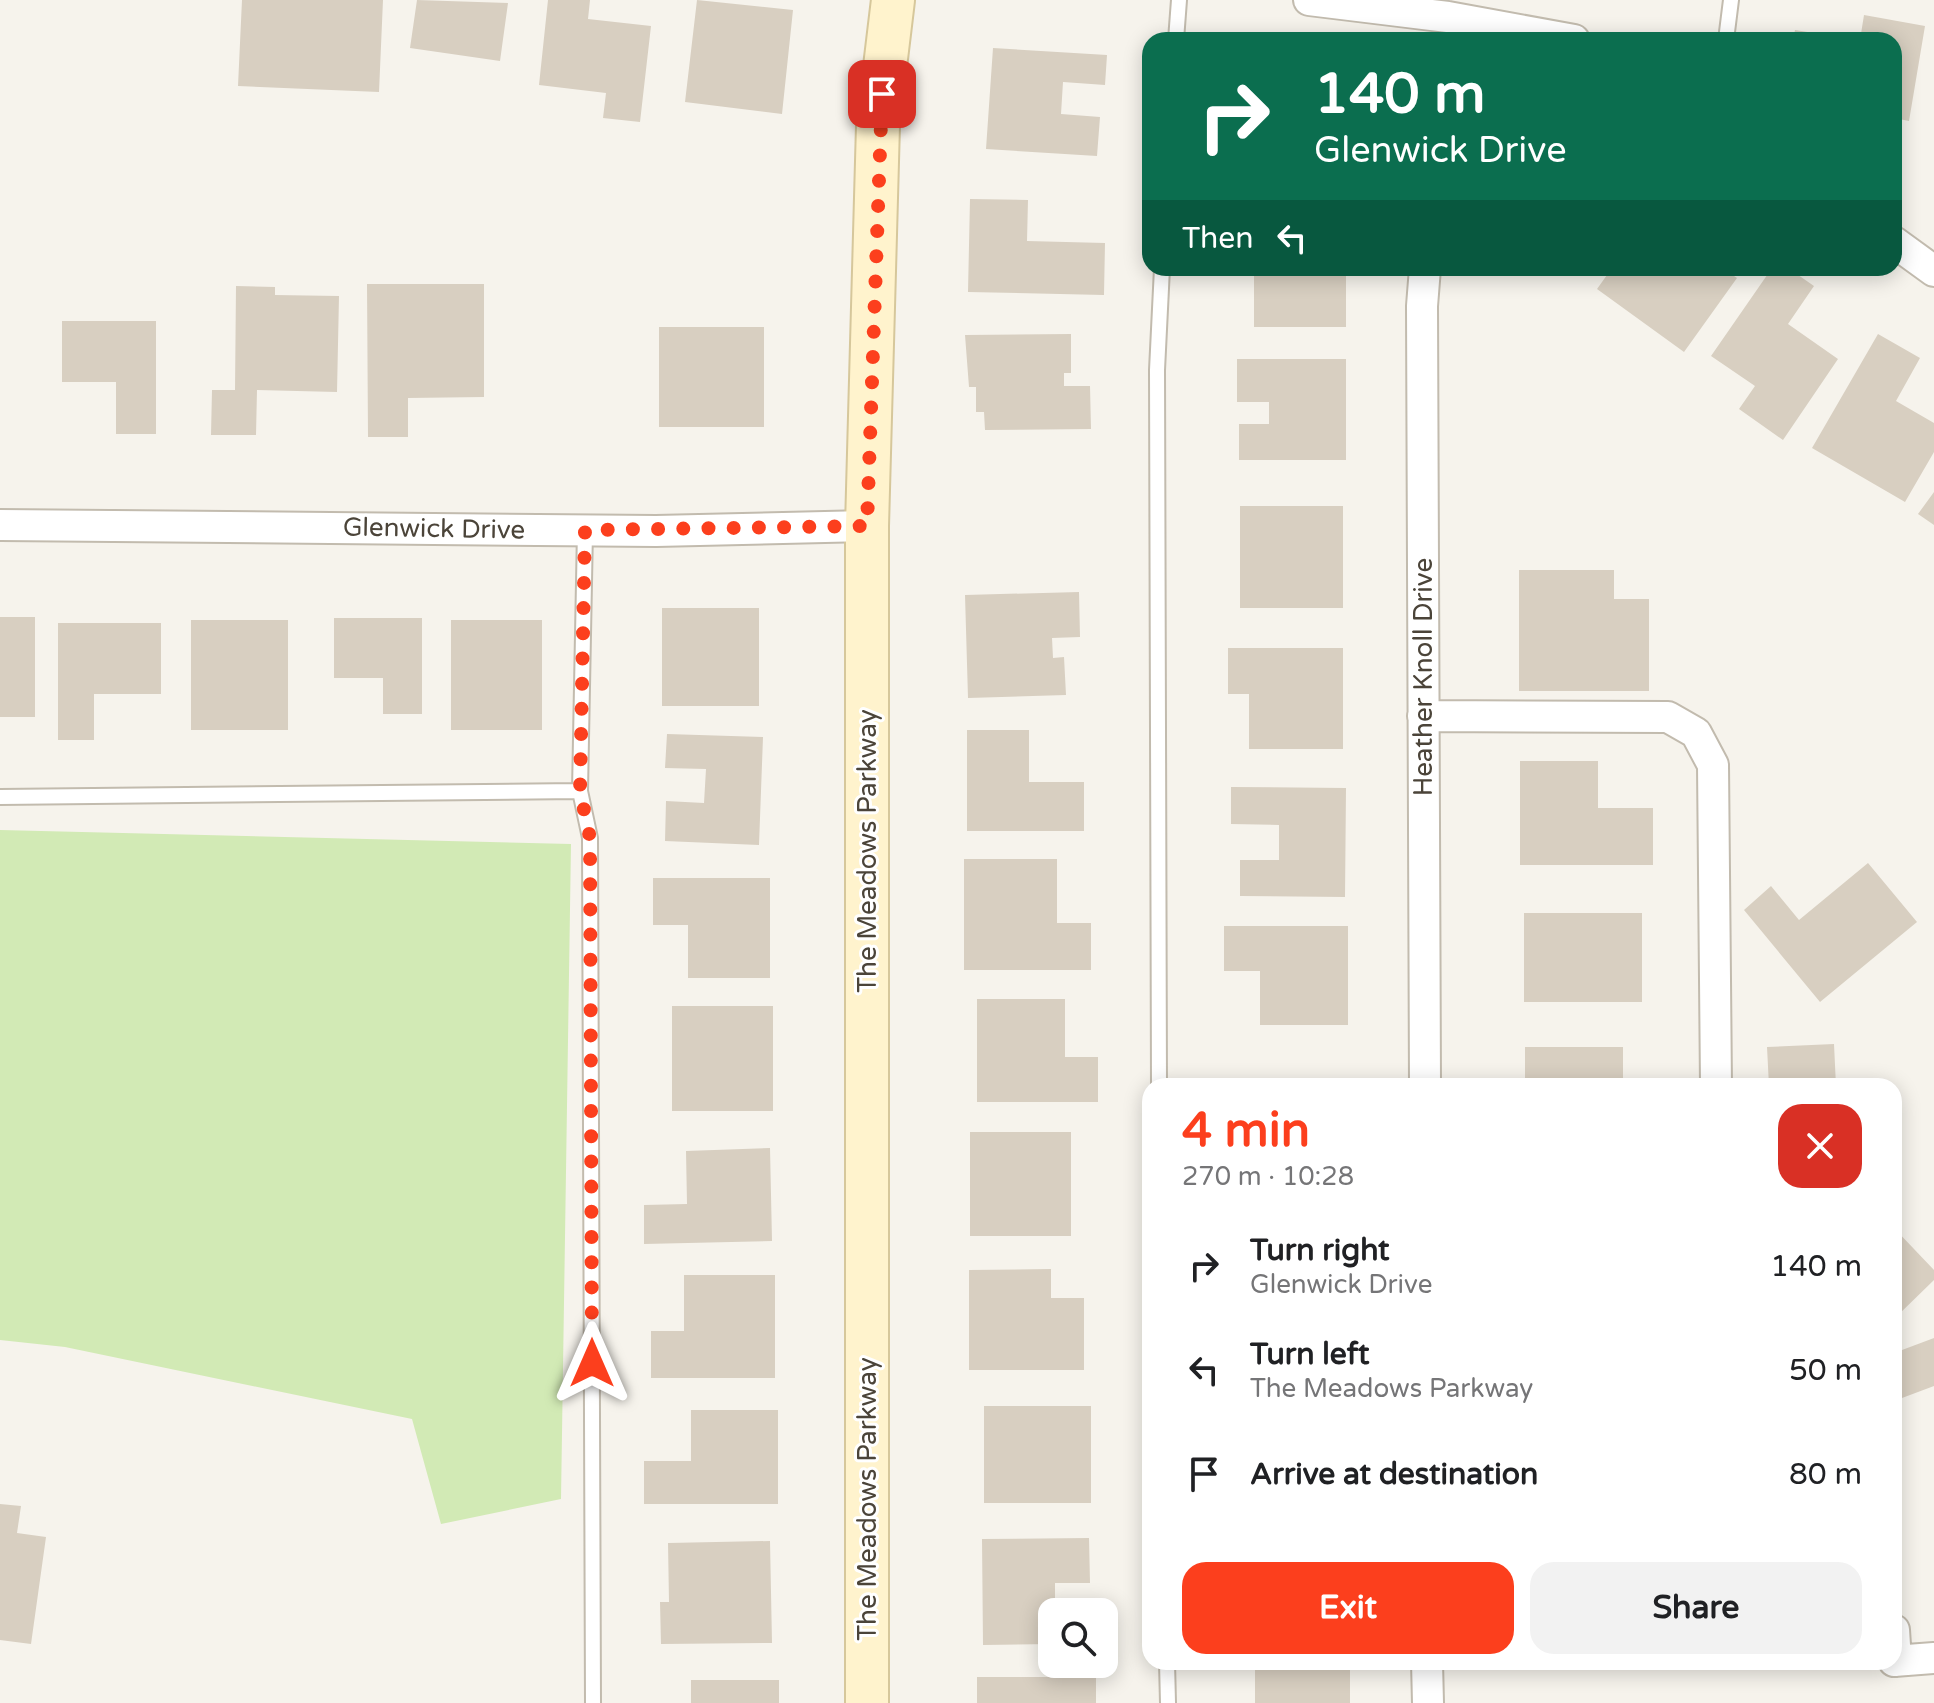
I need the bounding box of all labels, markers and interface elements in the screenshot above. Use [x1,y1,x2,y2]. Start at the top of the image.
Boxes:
pin [848,60,916,128]
text: 140 m [1314,61,1485,128]
icon: right [1182,64,1286,168]
icon: arrive [860,72,904,116]
text: Glenwick Drive [1314,129,1567,172]
icon: left [1270,216,1314,260]
text: Then [1182,220,1254,257]
street label: Glenwick Drive [343,511,525,546]
street label: Heather Knoll Drive [1408,558,1439,796]
street label: The Meadows Parkway [852,709,883,993]
text: 4 min [1182,1102,1310,1160]
button: close [1778,1104,1862,1188]
text: 270 m · 10:28 [1182,1161,1354,1192]
text: Turn right [1250,1232,1390,1269]
icon: right [1182,1244,1226,1288]
text: 140 m [1770,1248,1862,1285]
text: Glenwick Drive [1250,1269,1432,1300]
position arrow [550,1321,634,1405]
text: Turn left [1250,1336,1369,1373]
icon: left [1182,1348,1226,1392]
text: 50 m [1789,1352,1862,1389]
street label: The Meadows Parkway [852,1357,883,1641]
text: The Meadows Parkway [1250,1373,1533,1404]
icon: arrive [1182,1452,1226,1496]
text: Arrive at destination [1250,1456,1538,1493]
text: 80 m [1789,1456,1862,1493]
button: Exit [1182,1562,1514,1654]
button: Share [1530,1562,1862,1654]
map controls [1038,1598,1118,1678]
button: search [1038,1598,1118,1678]

